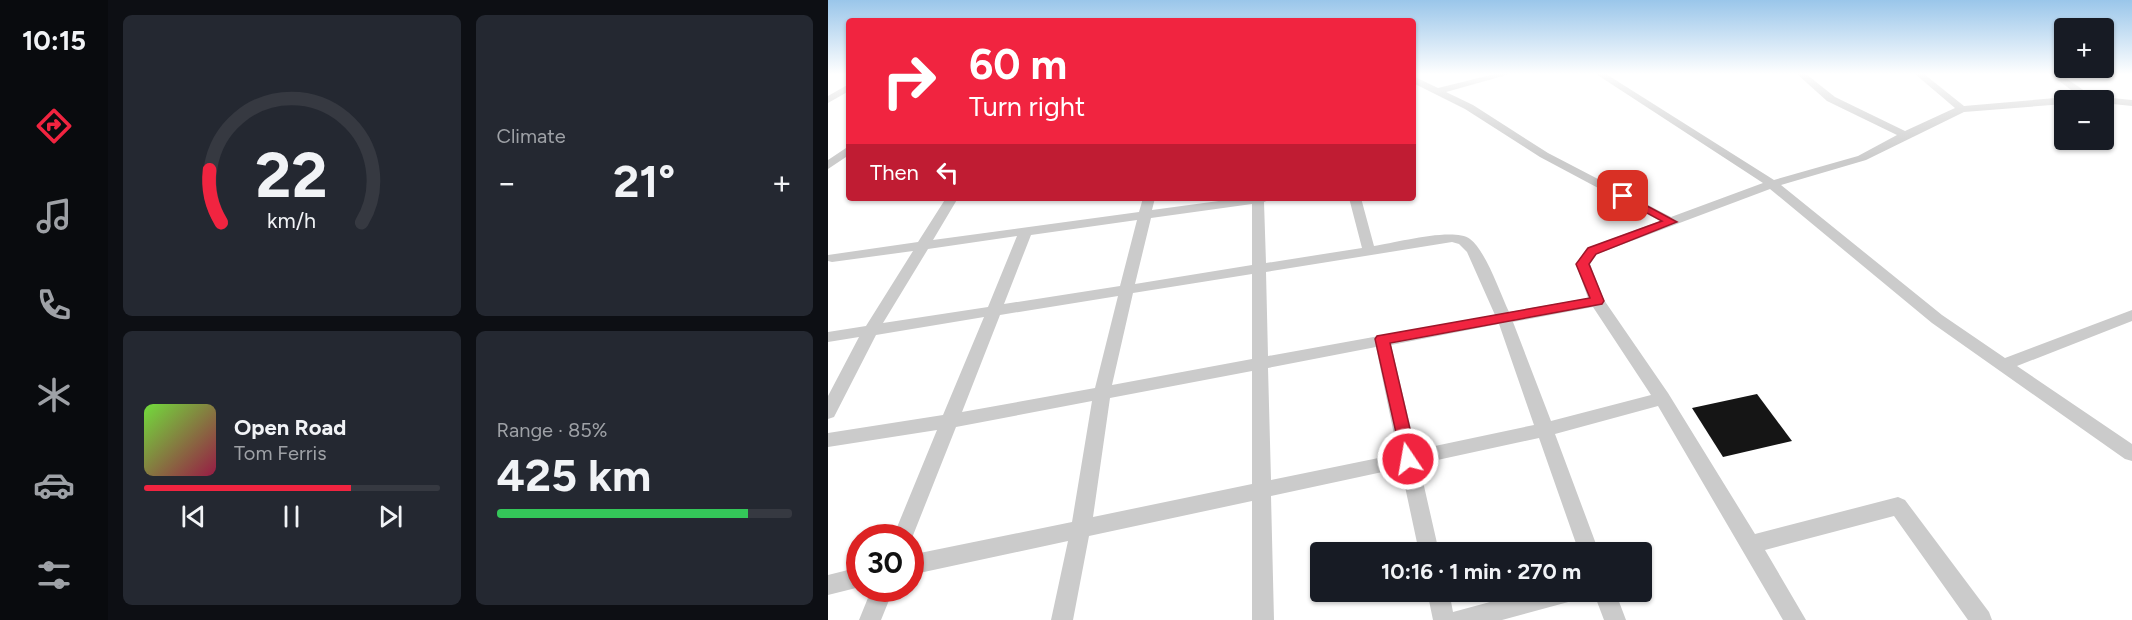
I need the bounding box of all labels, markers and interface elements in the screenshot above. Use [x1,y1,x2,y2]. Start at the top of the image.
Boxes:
map controls [2054,18,2114,150]
button: + [2054,18,2114,78]
text: 10:15 [22,24,86,57]
text: 60 m [969,39,1067,90]
icon: right [870,42,948,120]
text: Turn right [969,90,1085,123]
button: − [2054,90,2114,150]
icon: directions [33,105,75,147]
text: Climate [497,124,566,148]
text: 22 [256,138,328,213]
text: 21° [613,154,675,208]
icon: left [931,156,964,189]
text: Then [870,159,919,186]
text: − [497,163,517,202]
text: + [771,163,792,202]
pin [1597,170,1648,221]
icon: arrive [1606,179,1639,212]
icon: music [33,195,75,237]
text: km/h [267,208,316,233]
icon: phone [33,284,75,326]
icon: climate [33,374,75,416]
text: Open Road [234,414,346,441]
text: Range · 85% [497,418,608,442]
position arrow [1376,427,1440,491]
text: Tom Ferris [234,441,327,465]
text: 425 km [497,448,651,502]
icon: car [33,464,75,506]
icon: previous [177,500,210,533]
icon: pause [275,500,308,533]
icon: next [374,500,407,533]
speed limit sign: 30 [846,524,924,602]
icon: filters [33,554,75,596]
text: 10:16 · 1 min · 270 m [1381,558,1581,585]

